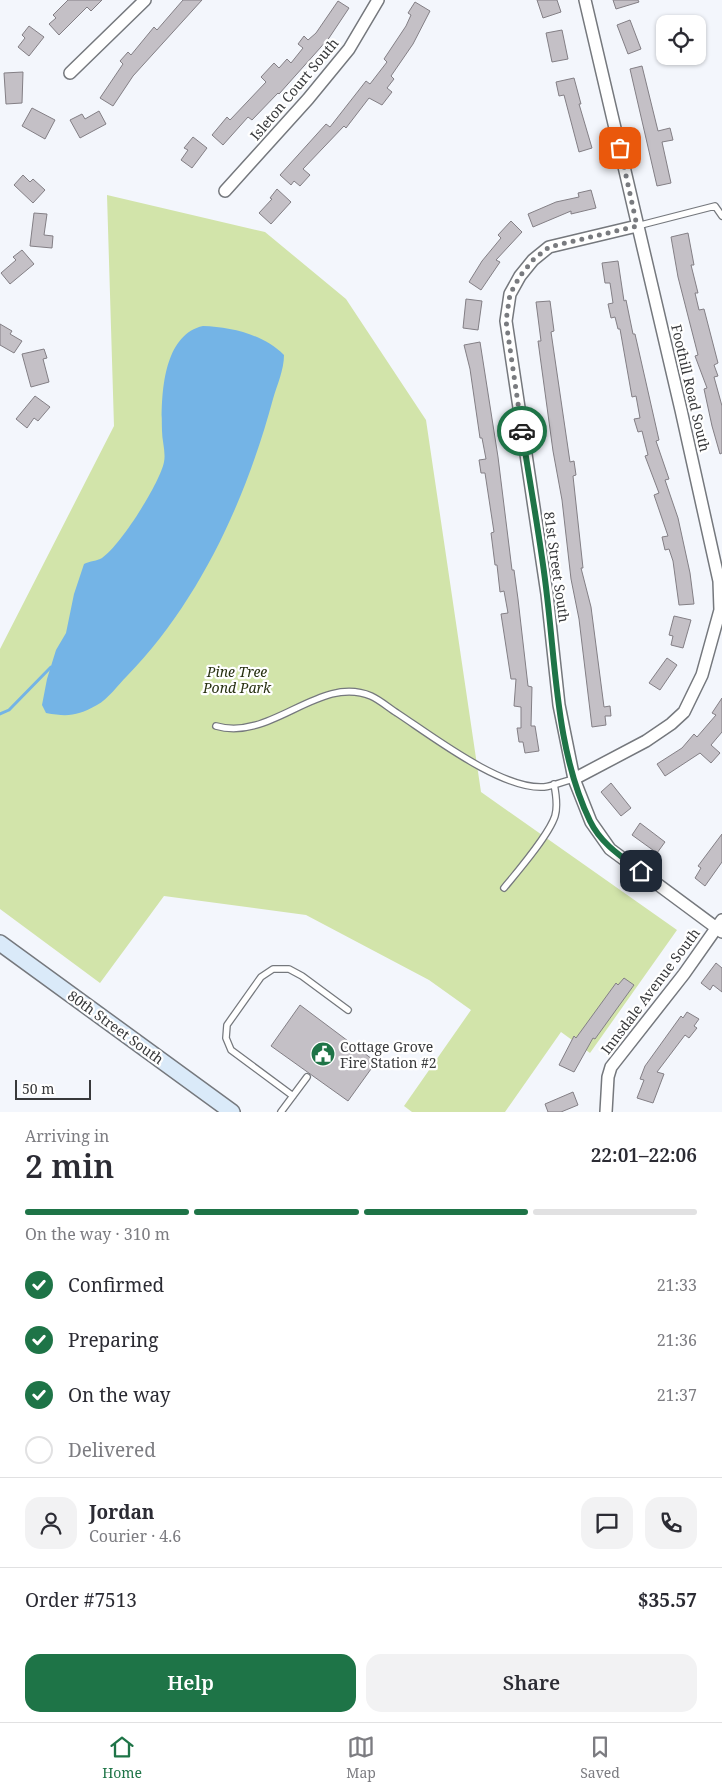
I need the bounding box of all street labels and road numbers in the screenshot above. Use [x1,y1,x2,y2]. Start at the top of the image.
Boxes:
street label: Isleton Court South [246,34,343,144]
street label: Foothill Road South [667,322,715,454]
street label: 81st Street South [540,510,574,624]
street label: Innsdale Avenue South [596,924,704,1058]
street label: 80th Street South [64,986,168,1068]

